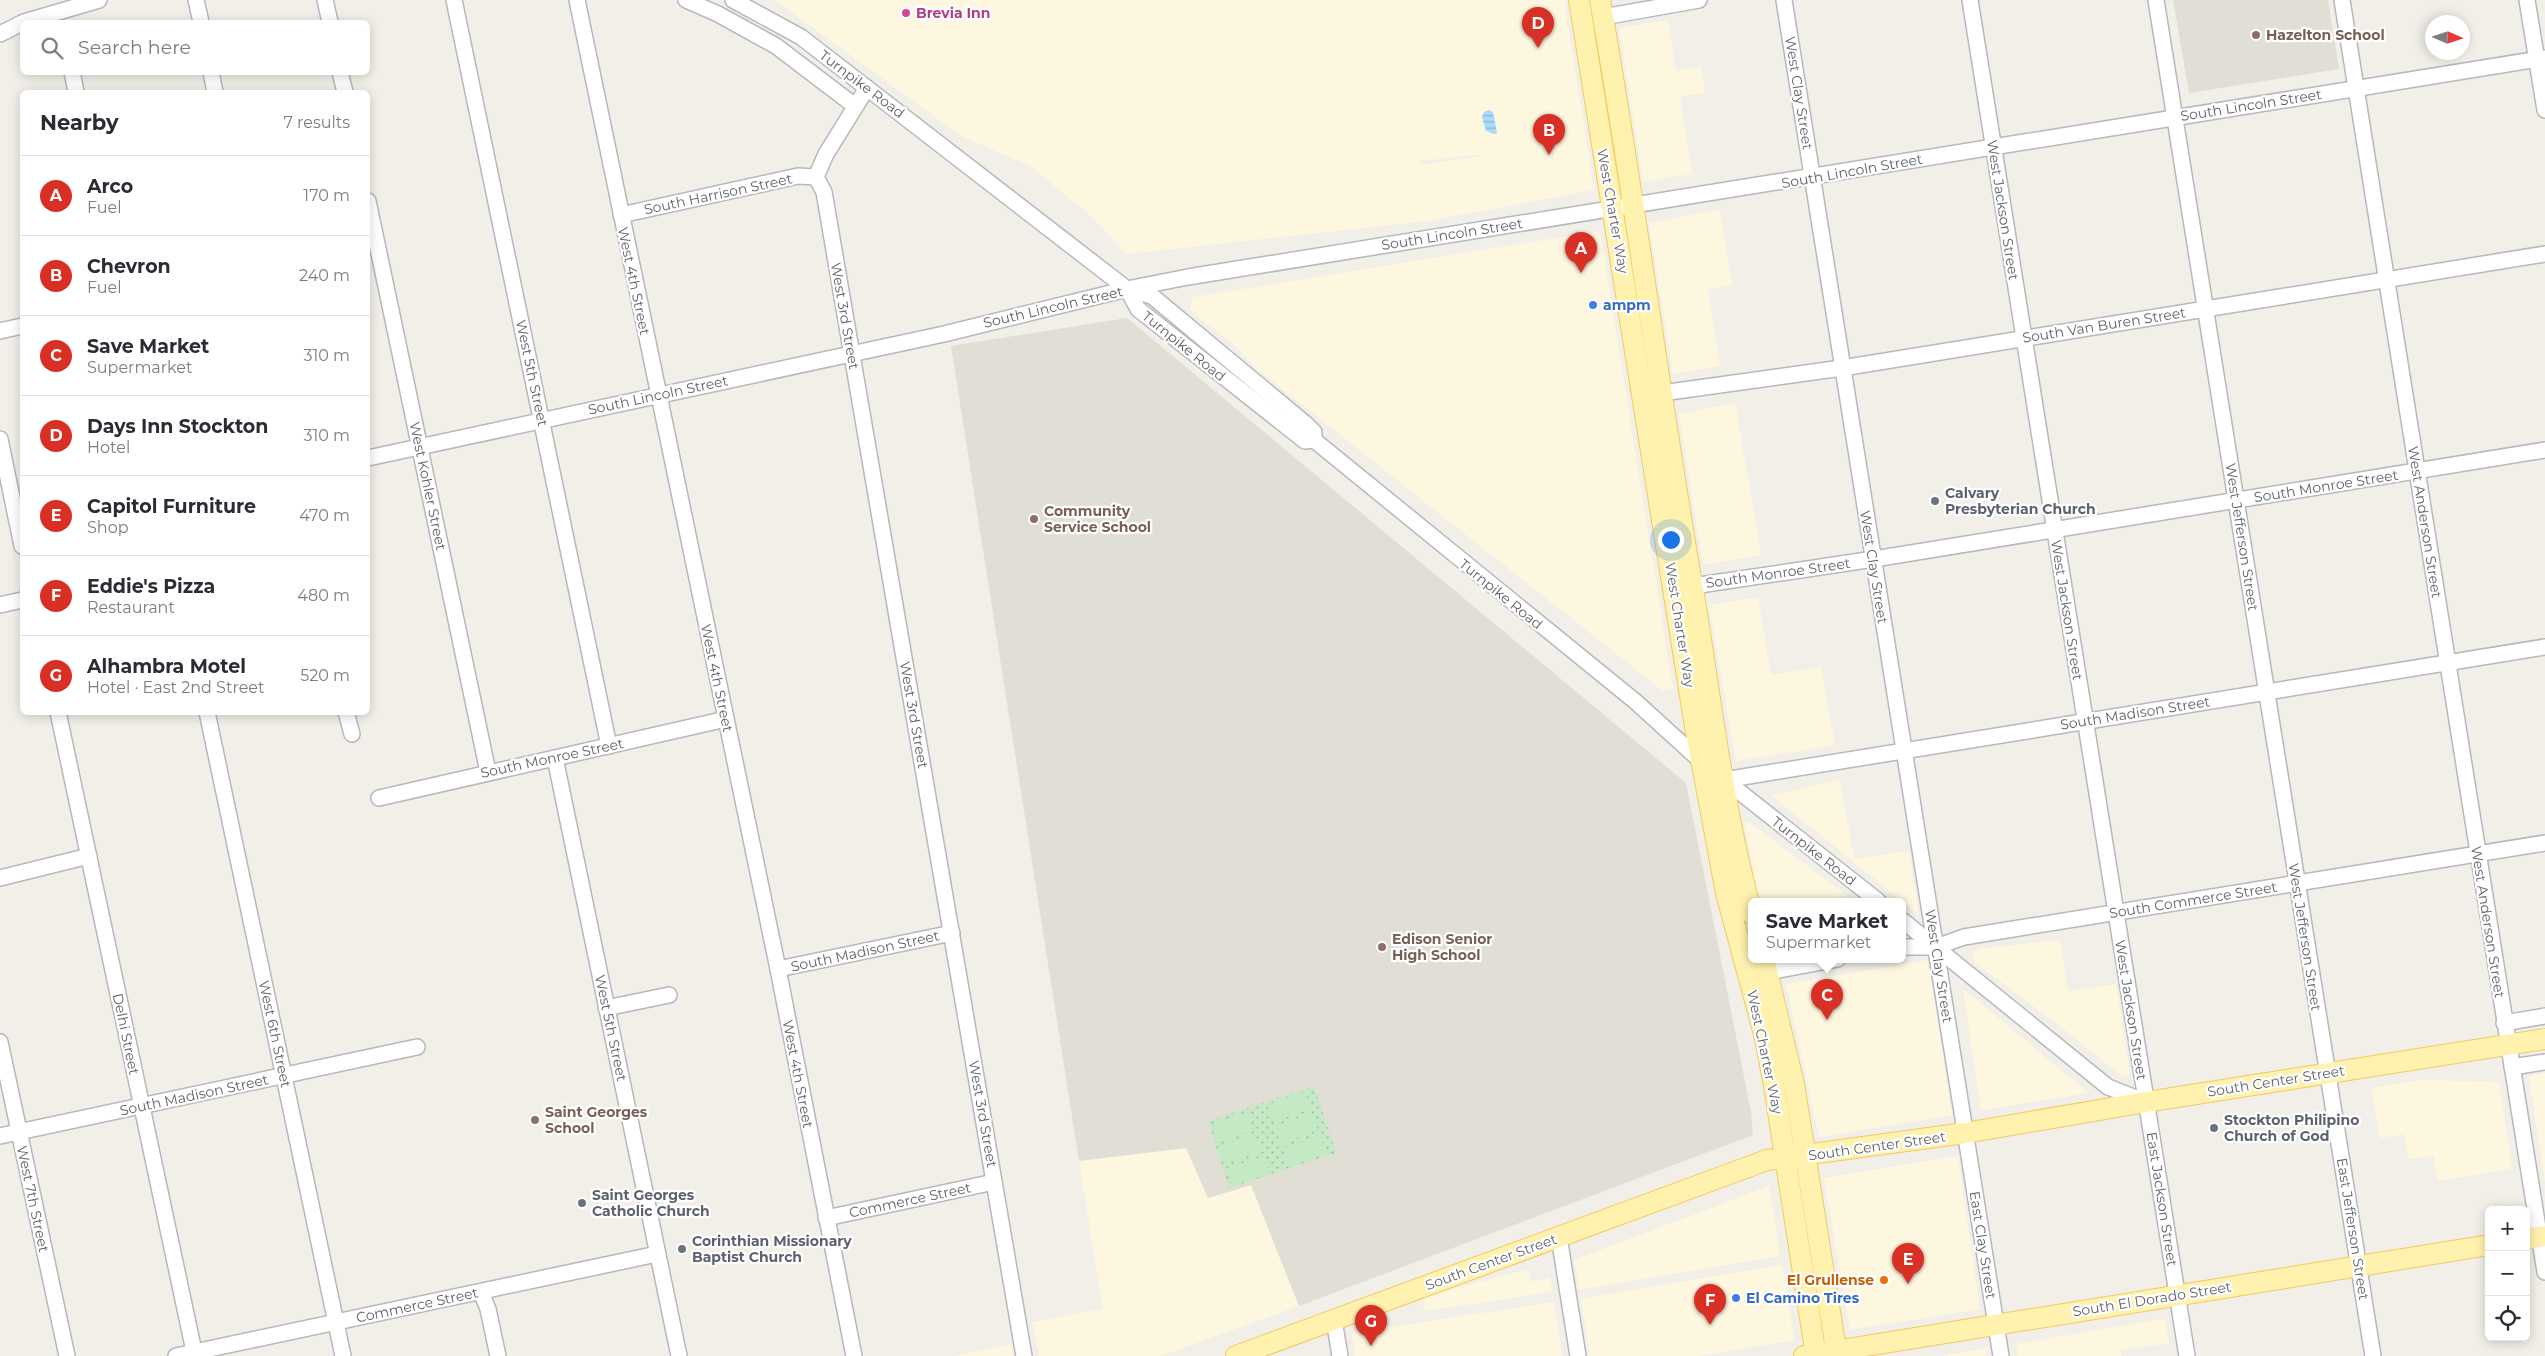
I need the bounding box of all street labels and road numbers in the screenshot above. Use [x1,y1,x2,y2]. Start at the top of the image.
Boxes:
street label: West Clay Street [1781,35,1817,151]
street label: Turnpike Road [816,46,908,122]
street label: South Lincoln Street [2179,85,2323,125]
street label: West Jackson Street [1983,139,2023,282]
street label: West Charter Way [1593,147,1633,275]
street label: South Lincoln Street [1780,150,1924,192]
street label: South Harrison Street [642,169,794,219]
street label: South Lincoln Street [1380,214,1524,254]
street label: West 4th Street [614,225,654,337]
street label: West 3rd Street [827,261,863,371]
street label: South Lincoln Street [981,282,1125,332]
street label: South Van Buren Street [2021,303,2187,347]
street label: Turnpike Road [1139,307,1229,385]
street label: West 5th Street [512,318,552,428]
street label: South Lincoln Street [586,371,730,419]
street label: West Kohler Street [406,420,450,552]
street label: West Anderson Street [2404,445,2446,600]
street label: West Jefferson Street [2221,462,2263,612]
street label: South Monroe Street [2253,466,2400,506]
street label: West Clay Street [1856,509,1892,625]
street label: West Jackson Street [2047,539,2087,682]
street label: South Monroe Street [1705,554,1852,592]
street label: Turnpike Road [1456,555,1546,633]
street label: West Charter Way [1661,561,1699,689]
street label: West 4th Street [697,622,737,734]
street label: West 3rd Street [896,660,932,770]
street label: South Madison Street [2059,692,2212,734]
street label: South Monroe Street [479,734,626,782]
street label: Turnpike Road [1768,812,1860,890]
street label: West Anderson Street [2467,845,2509,1000]
street label: West Jefferson Street [2284,862,2326,1012]
street label: South Commerce Street [2108,878,2279,922]
street label: West Clay Street [1921,908,1957,1024]
street label: South Madison Street [789,926,941,976]
street label: West Jackson Street [2111,939,2151,1082]
street label: West 5th Street [591,973,631,1083]
street label: West 6th Street [255,979,295,1090]
street label: West Charter Way [1743,988,1787,1116]
street label: Delhi Street [109,992,143,1077]
street label: West 4th Street [779,1018,817,1130]
street label: West 3rd Street [965,1059,1001,1169]
street label: South Center Street [2206,1061,2346,1101]
street label: South Madison Street [118,1070,270,1120]
street label: South Center Street [1807,1127,1947,1165]
street label: East Jackson Street [2142,1130,2182,1268]
street label: West 7th Street [13,1144,53,1254]
street label: East Jefferson Street [2333,1157,2373,1302]
street label: Commerce Street [847,1178,973,1222]
street label: East Clay Street [1966,1190,2000,1301]
street label: South Center Street [1423,1230,1560,1294]
street label: South El Dorado Street [2071,1278,2233,1320]
street label: Commerce Street [354,1283,480,1327]

